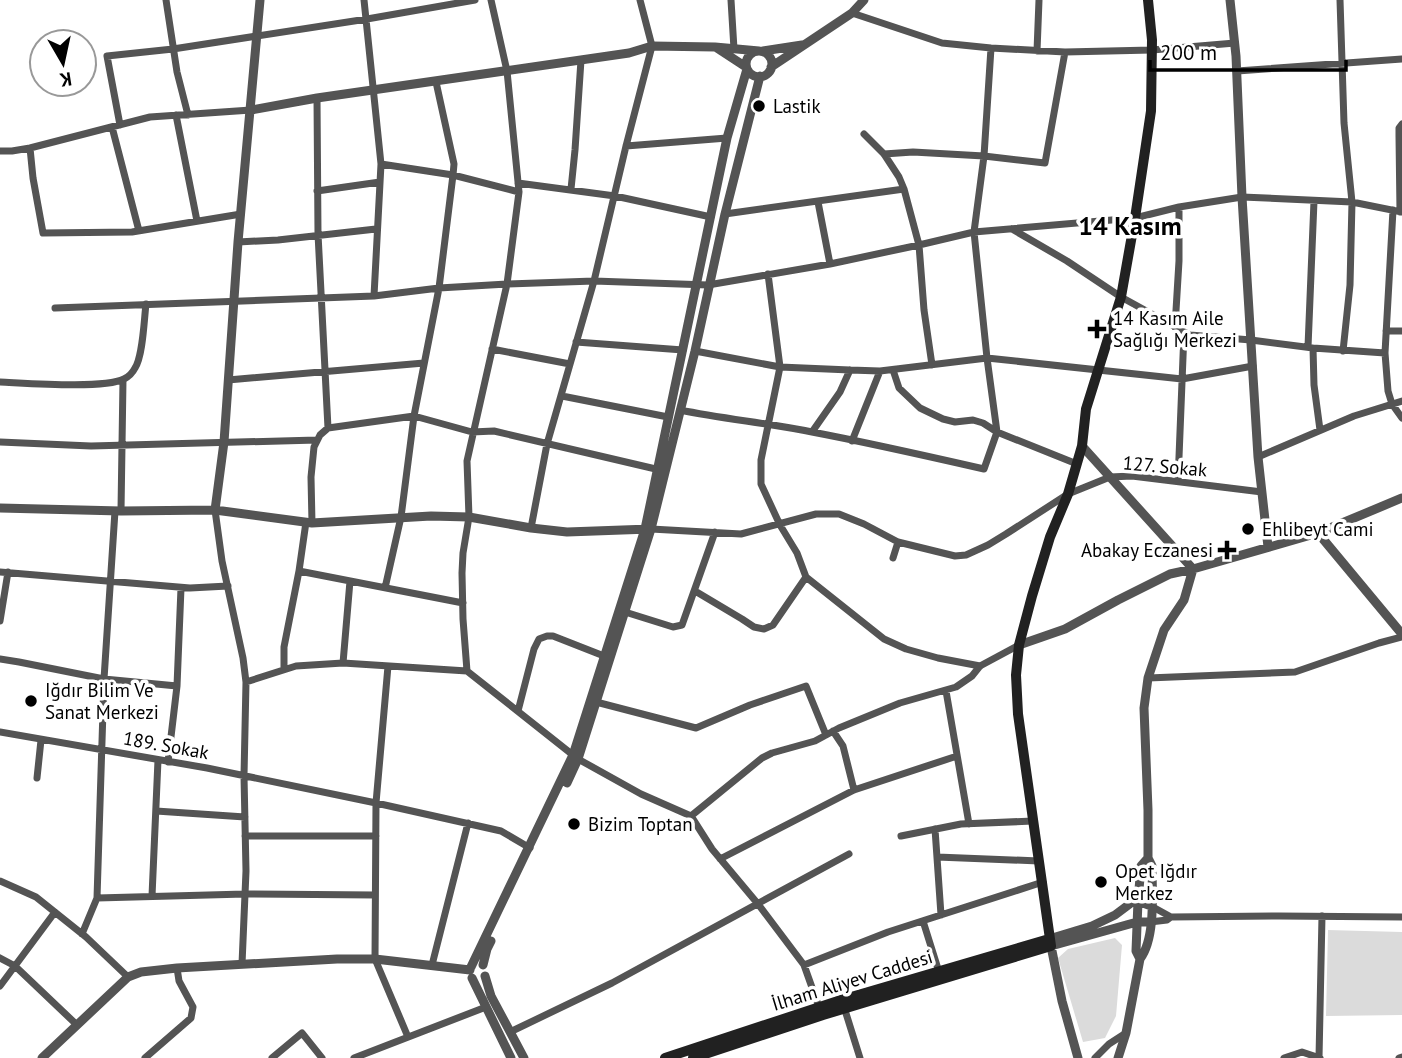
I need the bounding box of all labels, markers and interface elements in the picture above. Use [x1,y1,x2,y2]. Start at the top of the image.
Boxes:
north arrow [28,28,98,98]
scale bar [1150,28,1346,72]
text: 200 m [1160,39,1217,66]
text: K [58,67,73,93]
place label: Lastik [773,94,821,118]
marker: Lastik [751,98,767,114]
district label: 14 Kasım [1078,209,1182,242]
place label: 14 Kasım Aile Sağlığı Merkezi [1113,306,1237,352]
marker: 14 Kasım Aile Sağlığı Merkezi [1087,319,1107,339]
street label: 127. Sokak [1122,450,1208,482]
place label: Ehlibeyt Cami [1262,517,1374,541]
marker: Ehlibeyt Cami [1240,521,1256,537]
place label: Abakay Eczanesi [1081,538,1213,562]
marker: Abakay Eczanesi [1219,542,1235,558]
place label: Iğdır Bilim Ve Sanat Merkezi [45,678,159,724]
marker: Iğdır Bilim Ve Sanat Merkezi [23,693,39,709]
street label: 189. Sokak [121,726,211,764]
place label: Bizim Toptan [588,812,693,836]
marker: Bizim Toptan [566,816,582,832]
place label: Opet Iğdır Merkez [1115,859,1197,905]
marker: Opet Iğdır Merkez [1093,874,1109,890]
street label: İlham Aliyev Caddesi [769,944,935,1016]

